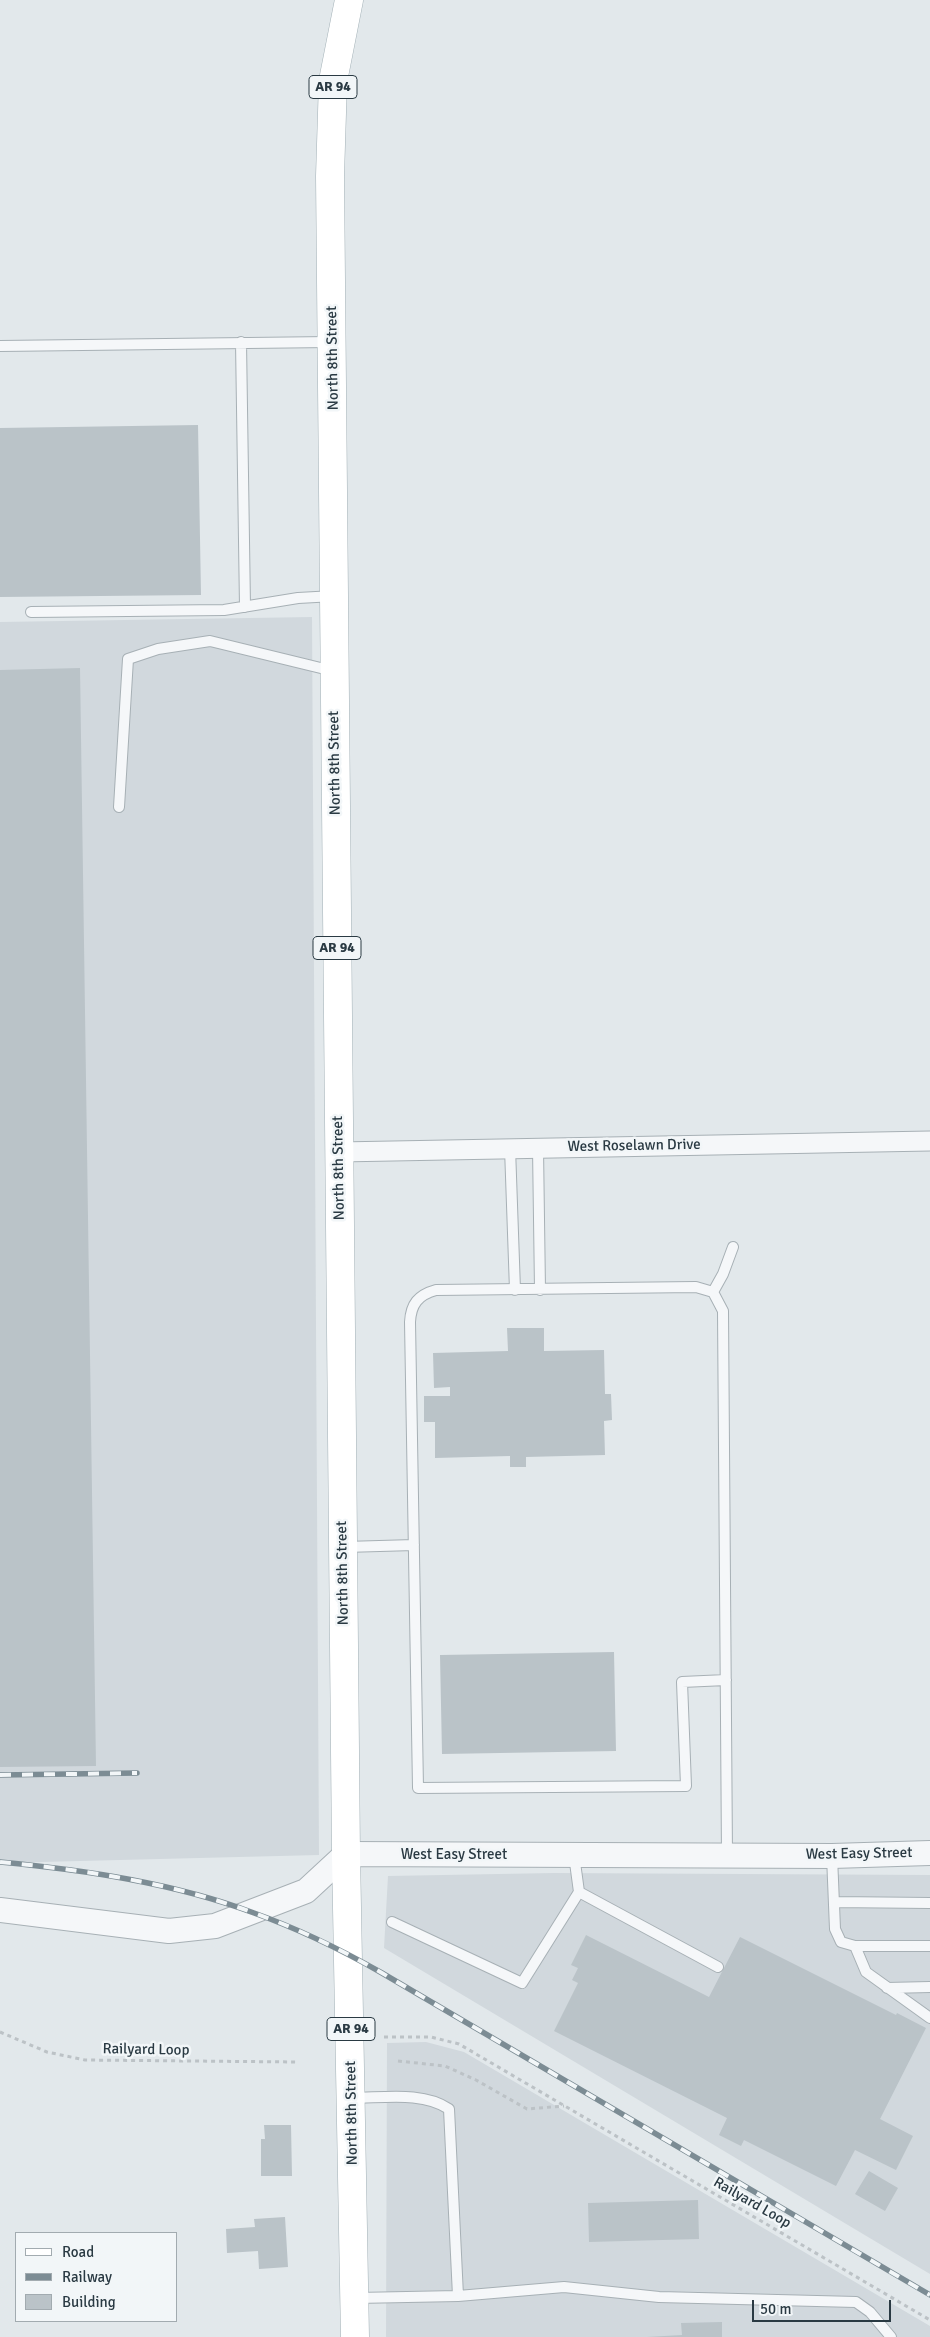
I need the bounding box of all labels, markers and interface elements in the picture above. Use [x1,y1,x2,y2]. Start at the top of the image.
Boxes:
road number: AR 94 [309,75,357,98]
street label: North 8th Street [323,306,343,410]
street label: North 8th Street [325,711,345,815]
road number: AR 94 [313,936,361,960]
street label: North 8th Street [329,1116,349,1220]
street label: West Roselawn Drive [567,1136,701,1156]
street label: North 8th Street [333,1521,353,1625]
street label: West Easy Street [805,1844,913,1864]
street label: West Easy Street [401,1846,507,1864]
road number: AR 94 [327,2018,375,2040]
street label: Railyard Loop [102,2040,190,2060]
street label: North 8th Street [342,2061,362,2165]
street label: Railyard Loop [710,2173,794,2233]
legend [15,2232,178,2322]
text: Road [62,2243,94,2261]
text: Railway [62,2268,112,2286]
scale bar [755,2290,894,2322]
text: Building [62,2293,116,2311]
text: 50 m [760,2300,791,2318]

